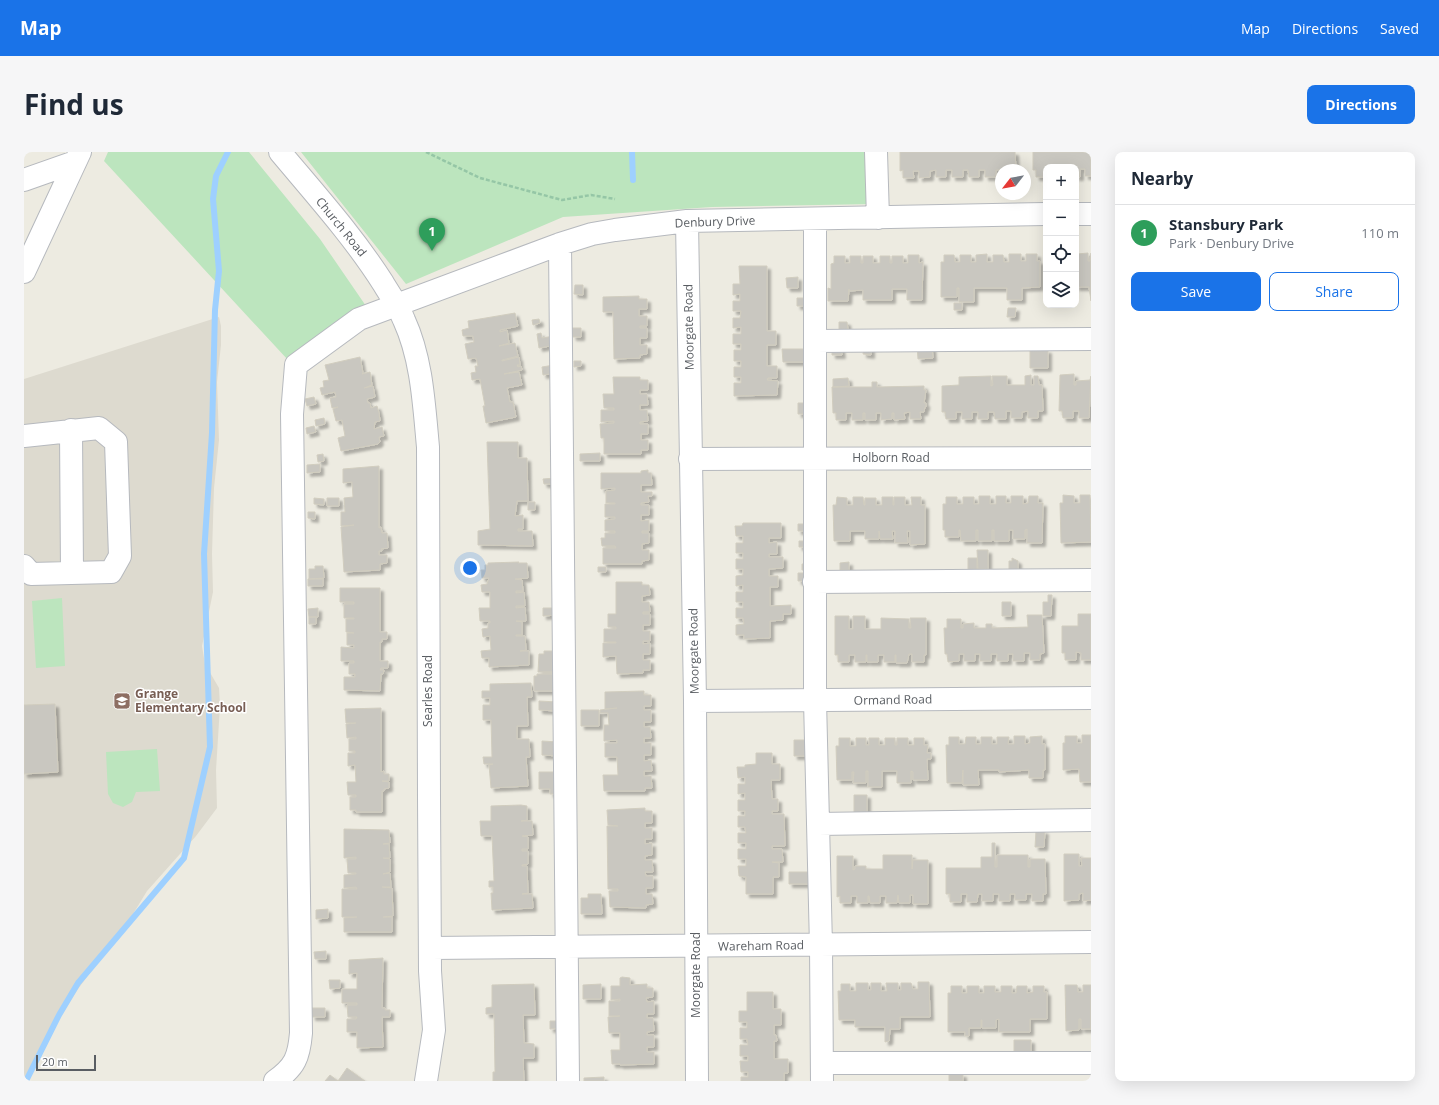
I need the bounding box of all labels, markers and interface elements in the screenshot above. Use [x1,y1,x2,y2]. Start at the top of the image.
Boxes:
text: Map [20,15,61,41]
text: Map [1241,19,1270,38]
text: Directions [1292,19,1358,38]
text: Saved [1380,19,1419,38]
text: Find us [24,85,124,123]
button: Directions [1307,85,1415,124]
north arrow [995,164,1031,200]
map controls [1043,164,1079,308]
button: + [1043,164,1079,200]
text: Nearby [1131,167,1193,190]
street label: Church Road [312,193,371,260]
button: − [1043,200,1079,236]
street label: Denbury Drive [674,212,756,231]
text: Stansbury Park [1169,214,1283,234]
pin: 1 [419,218,445,251]
text: 1 [1140,224,1148,242]
text: 110 m [1361,224,1399,242]
text: Park · Denbury Drive [1169,234,1294,252]
button: locate [1043,236,1079,272]
button: layers [1043,272,1079,308]
button: Save [1131,272,1261,311]
button: Share [1269,272,1399,311]
street label: Moorgate Road [679,284,698,370]
street label: Holborn Road [852,449,930,466]
your location [460,558,480,578]
street label: Moorgate Road [684,608,703,694]
street label: Searles Road [419,655,436,727]
place label: Grange Elementary School [135,685,246,716]
street label: Ormand Road [854,690,932,709]
school or university icon: Grange Elementary School [112,691,132,711]
street label: Moorgate Road [687,932,704,1018]
street label: Wareham Road [718,936,804,955]
scale bar [36,1053,96,1072]
text: 20 m [42,1054,68,1069]

